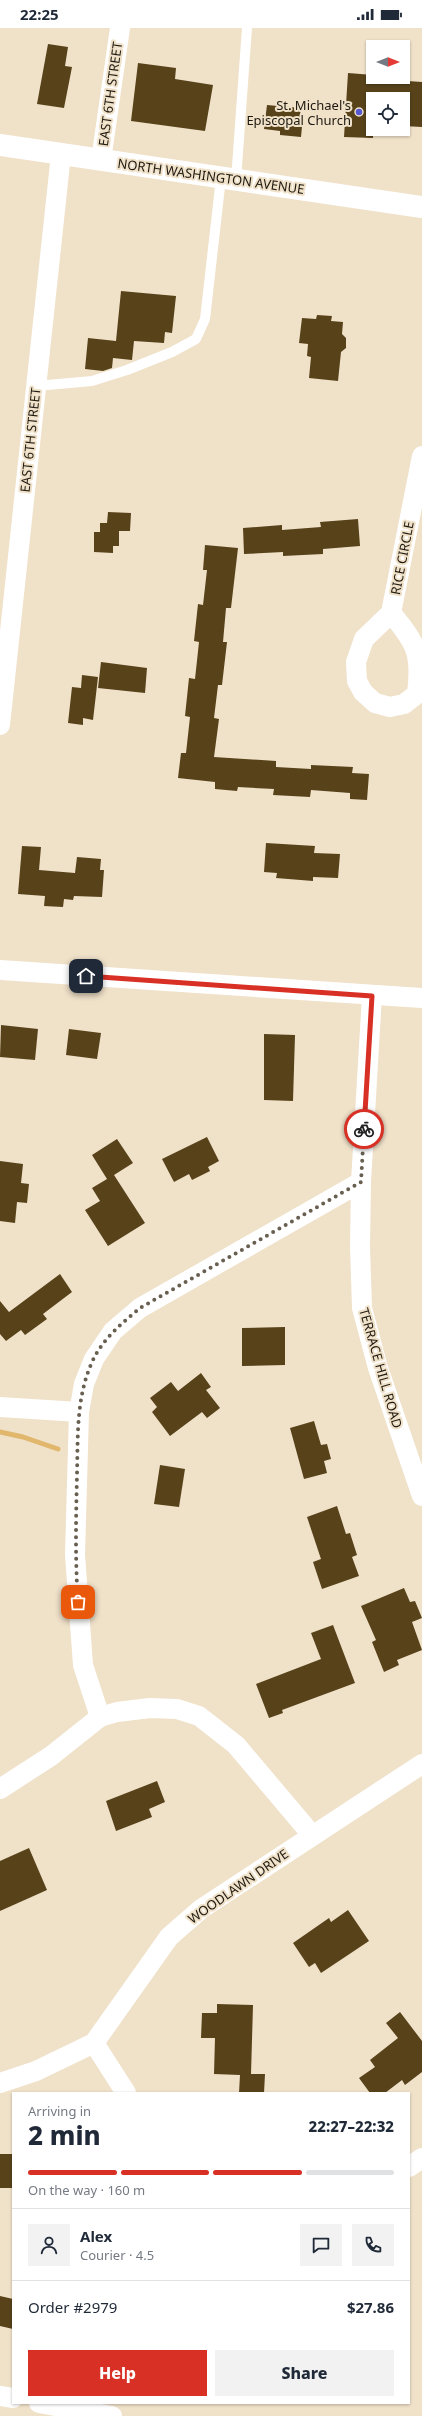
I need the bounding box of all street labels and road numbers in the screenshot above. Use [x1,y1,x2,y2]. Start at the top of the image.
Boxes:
street label: EAST 6TH STREET [94,40,126,147]
street label: NORTH WASHINGTON AVENUE [116,154,306,198]
street label: EAST 6TH STREET [16,386,45,493]
street label: RICE CIRCLE [386,520,418,596]
street label: TERRACE HILL ROAD [355,1306,407,1430]
street label: WOODLAWN DRIVE [184,1845,292,1927]

